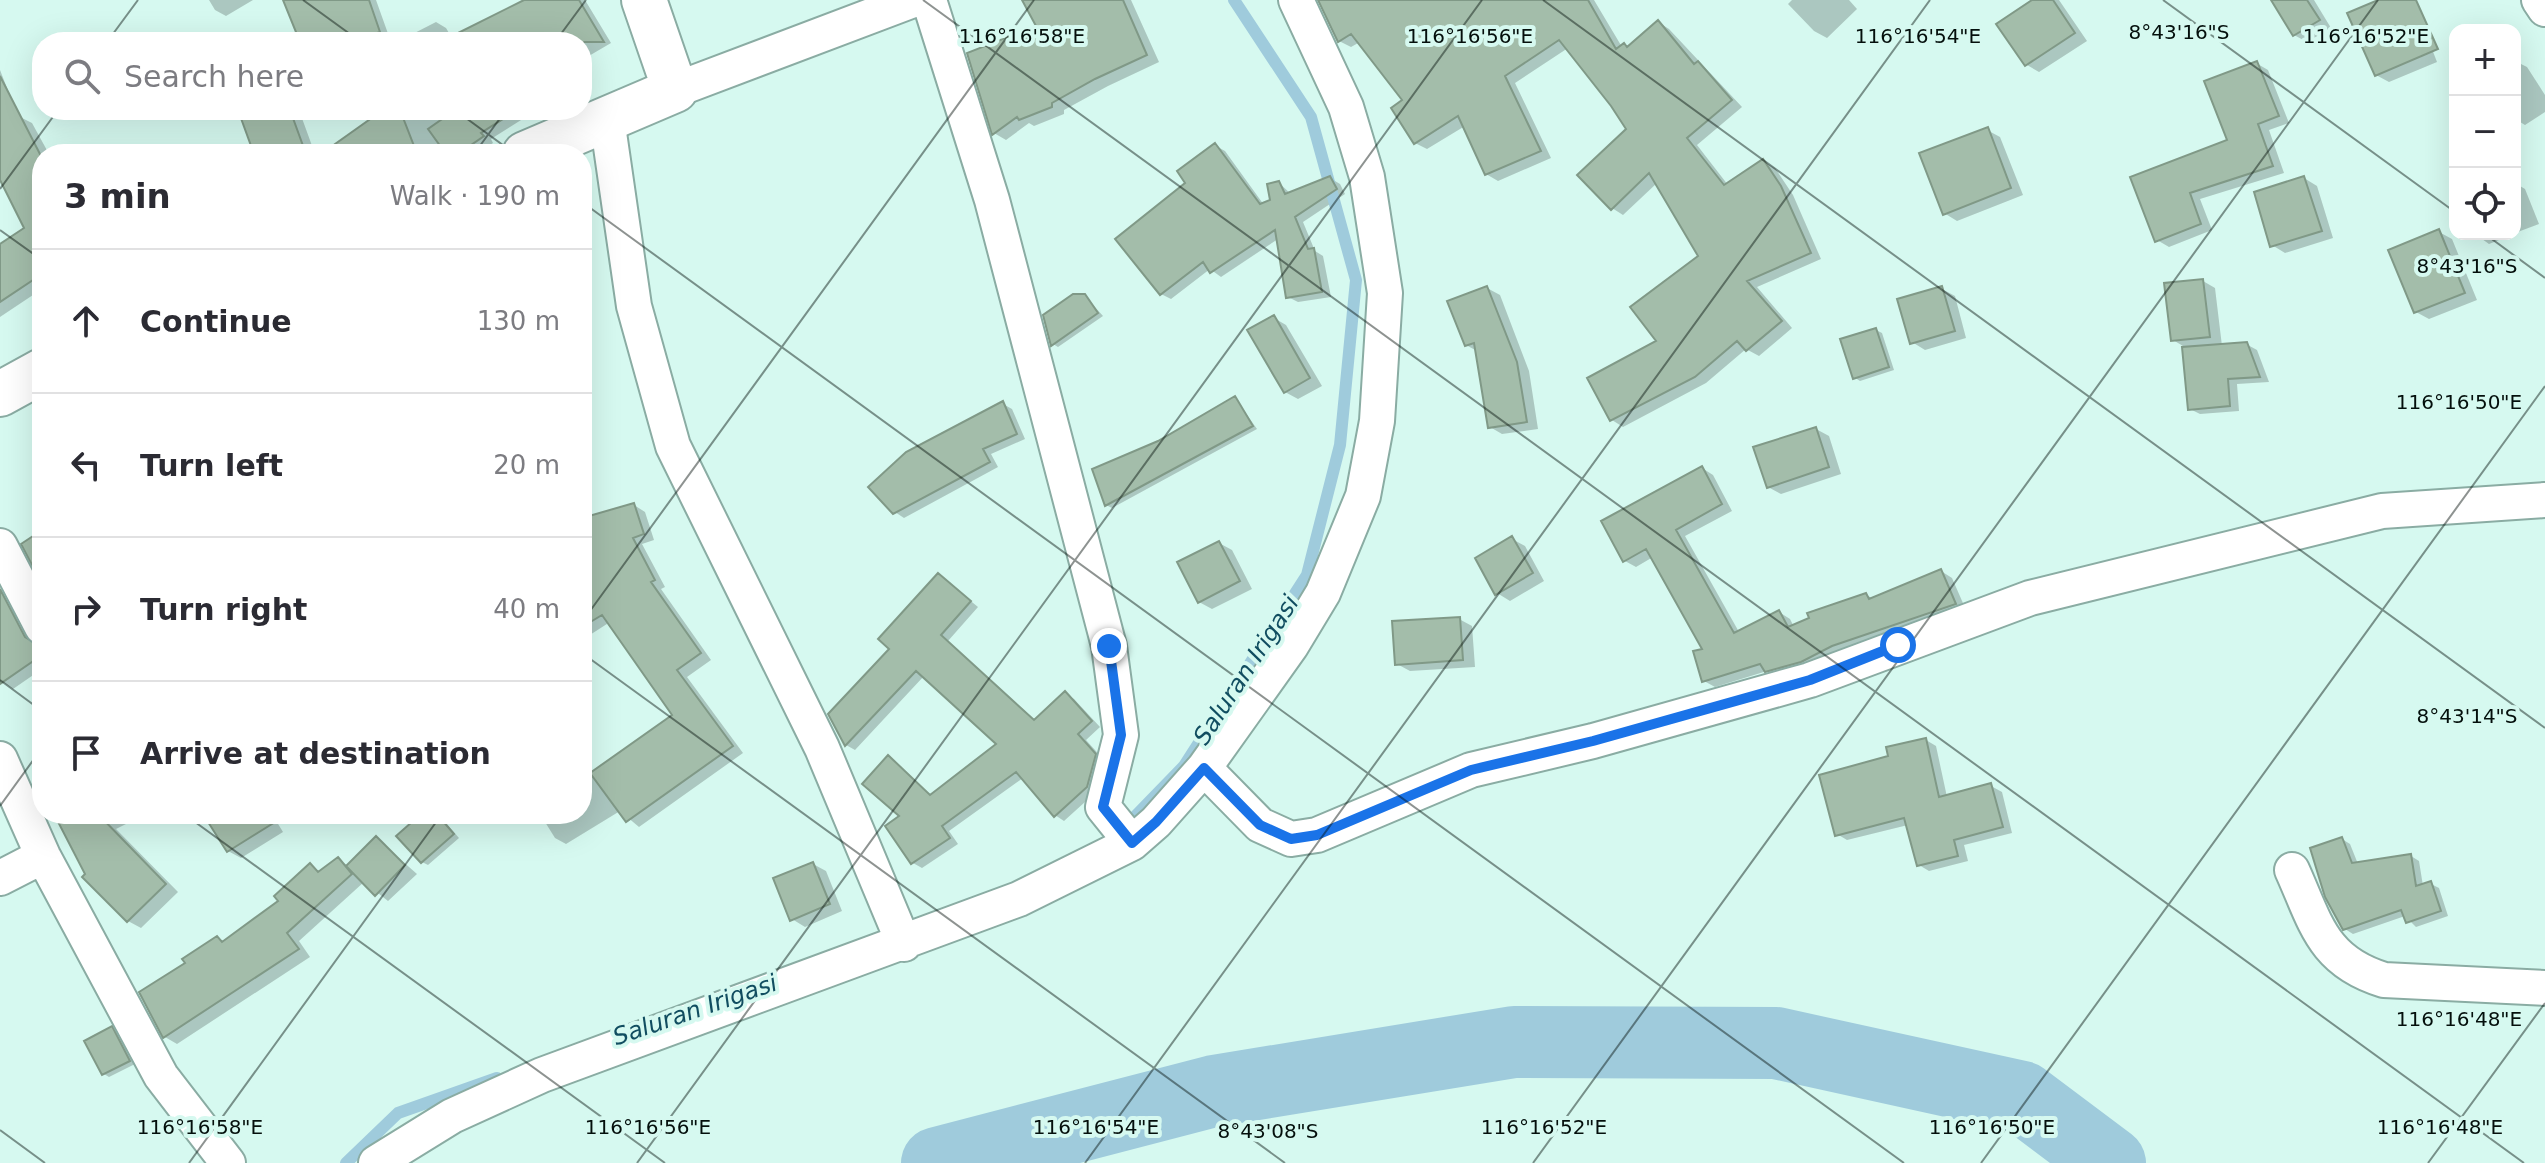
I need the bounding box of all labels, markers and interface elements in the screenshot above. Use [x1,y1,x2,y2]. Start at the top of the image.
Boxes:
text: 8°43'16"S [2128,20,2230,44]
text: 116°16'58"E [959,24,1085,48]
text: 116°16'56"E [1407,24,1533,48]
text: 116°16'54"E [1855,24,1981,48]
text: 116°16'52"E [2303,24,2429,48]
map controls [2449,24,2521,240]
button: + [2449,24,2521,96]
search box [32,32,592,120]
icon: search [60,54,104,98]
text: Search here [124,59,304,94]
button: − [2449,96,2521,168]
button: locate [2449,168,2521,240]
text: 3 min [64,176,171,216]
text: Walk · 190 m [390,181,560,211]
text: 8°43'16"S [2416,254,2518,278]
icon: ahead [64,299,108,343]
text: Continue [140,304,292,339]
text: 130 m [477,306,560,336]
text: 116°16'50"E [2396,390,2522,414]
icon: left [64,443,108,487]
text: Turn left [140,448,283,483]
text: 20 m [493,450,560,480]
icon: right [64,587,108,631]
water label: Saluran Irigasi [1187,590,1305,750]
text: Turn right [140,592,307,627]
text: 40 m [493,594,560,624]
route start [1880,627,1916,663]
route end [1091,628,1127,664]
text: 8°43'14"S [2416,704,2518,728]
icon: arrive [64,731,108,775]
text: Arrive at destination [140,736,491,771]
water label: Saluran Irigasi [609,969,781,1051]
text: 116°16'48"E [2396,1007,2522,1031]
text: 116°16'58"E [137,1115,263,1139]
text: 116°16'56"E [585,1115,711,1139]
text: 116°16'54"E [1033,1115,1159,1139]
text: 116°16'52"E [1481,1115,1607,1139]
text: 116°16'50"E [1929,1115,2055,1139]
text: 116°16'48"E [2377,1115,2503,1139]
text: 8°43'08"S [1217,1119,1319,1143]

